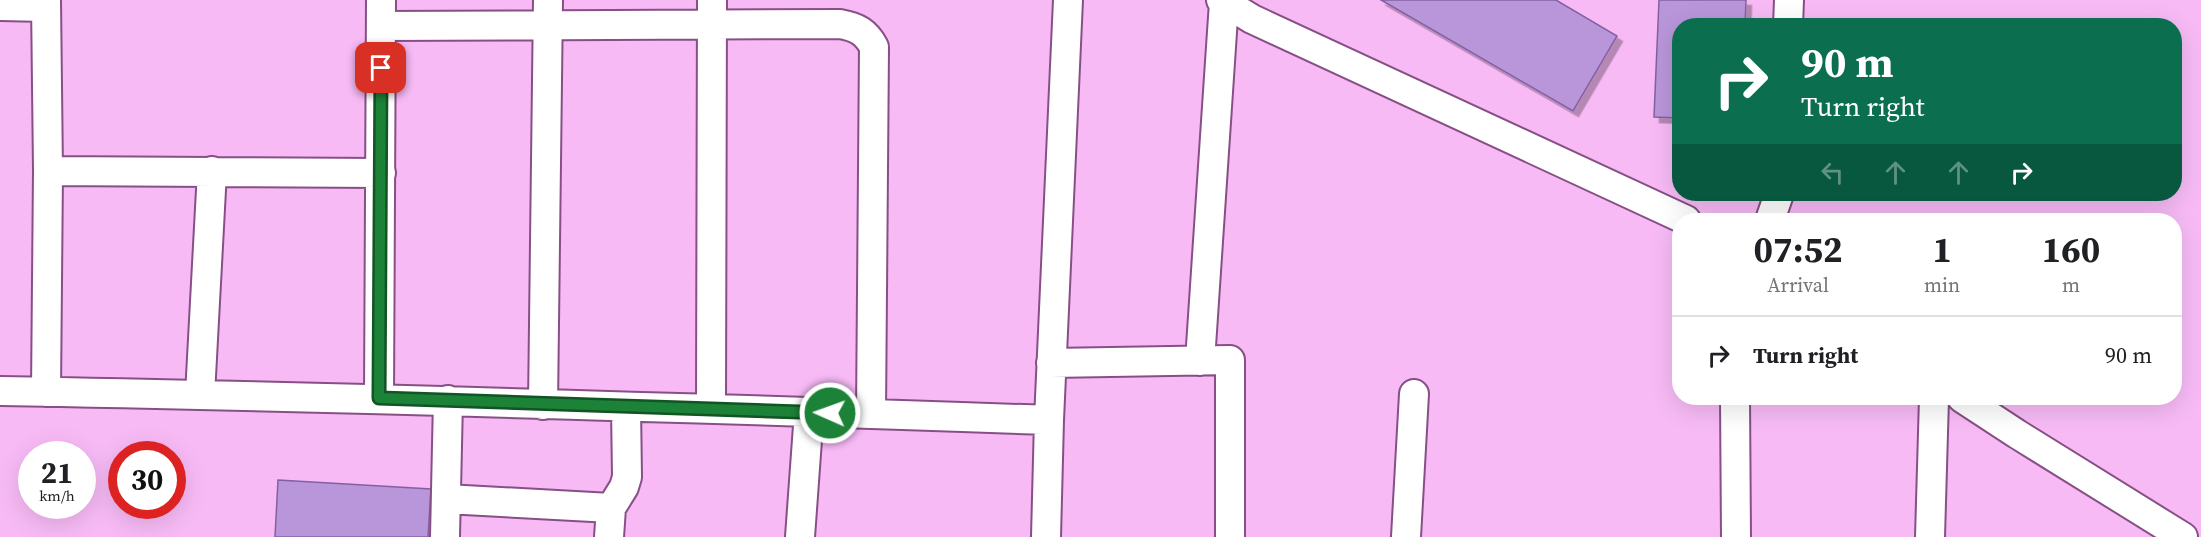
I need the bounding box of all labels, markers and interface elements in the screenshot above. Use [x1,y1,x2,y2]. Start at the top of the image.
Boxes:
text: 90 m [1801,33,1894,91]
pin [355,42,406,93]
icon: right [1702,42,1780,120]
icon: arrive [364,51,397,84]
text: Turn right [1801,88,1925,125]
icon: left [1816,156,1849,189]
icon: ahead [1879,156,1912,189]
icon: ahead [1942,156,1975,189]
icon: right [2005,156,2038,189]
text: 07:52 [1754,225,1842,274]
text: 1 [1932,225,1952,274]
text: 160 [2042,225,2100,274]
text: Arrival [1767,271,1829,299]
text: min [1924,271,1960,299]
text: m [2062,271,2080,299]
icon: right [1702,339,1735,372]
text: Turn right [1753,340,1858,370]
text: 90 m [2105,340,2152,370]
position arrow [798,381,862,445]
speed limit sign: 30 [108,441,186,519]
text: 21 [41,452,73,493]
text: km/h [39,485,75,506]

